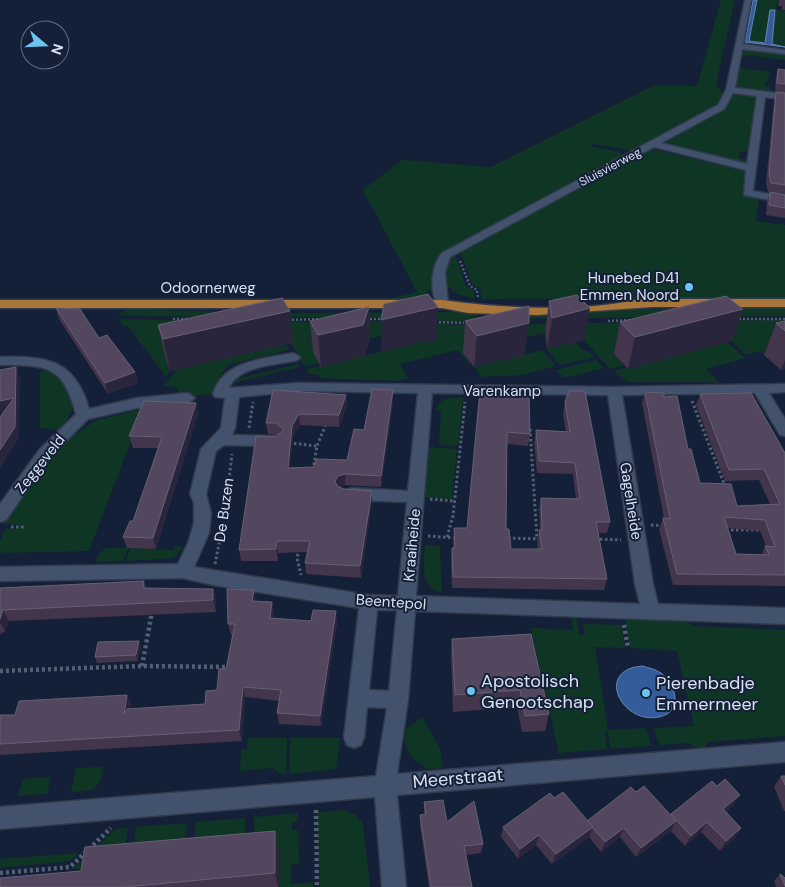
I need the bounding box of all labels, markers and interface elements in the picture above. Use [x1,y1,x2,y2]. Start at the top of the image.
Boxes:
north arrow [20,20,70,70]
text: N [47,41,67,57]
street label: Sluisvierweg [576,144,644,190]
place label: Hunebed D41 Emmen Noord [580,268,679,305]
street label: Odoornerweg [160,278,256,298]
marker: Hunebed D41 Emmen Noord [683,281,695,293]
street label: Varenkamp [463,381,541,401]
street label: Zeggeveld [11,430,69,498]
street label: Gagelheide [615,461,647,541]
street label: De Buzen [210,477,238,543]
street label: Kraaiheide [399,508,425,582]
street label: Beentepol [355,590,427,614]
place label: Apostolisch Genootschap [481,669,594,714]
place label: Pierenbadje Emmermeer [656,671,759,716]
marker: Apostolisch Genootschap [465,685,477,697]
marker: Pierenbadje Emmermeer [640,687,652,699]
street label: Meerstraat [412,762,504,794]

